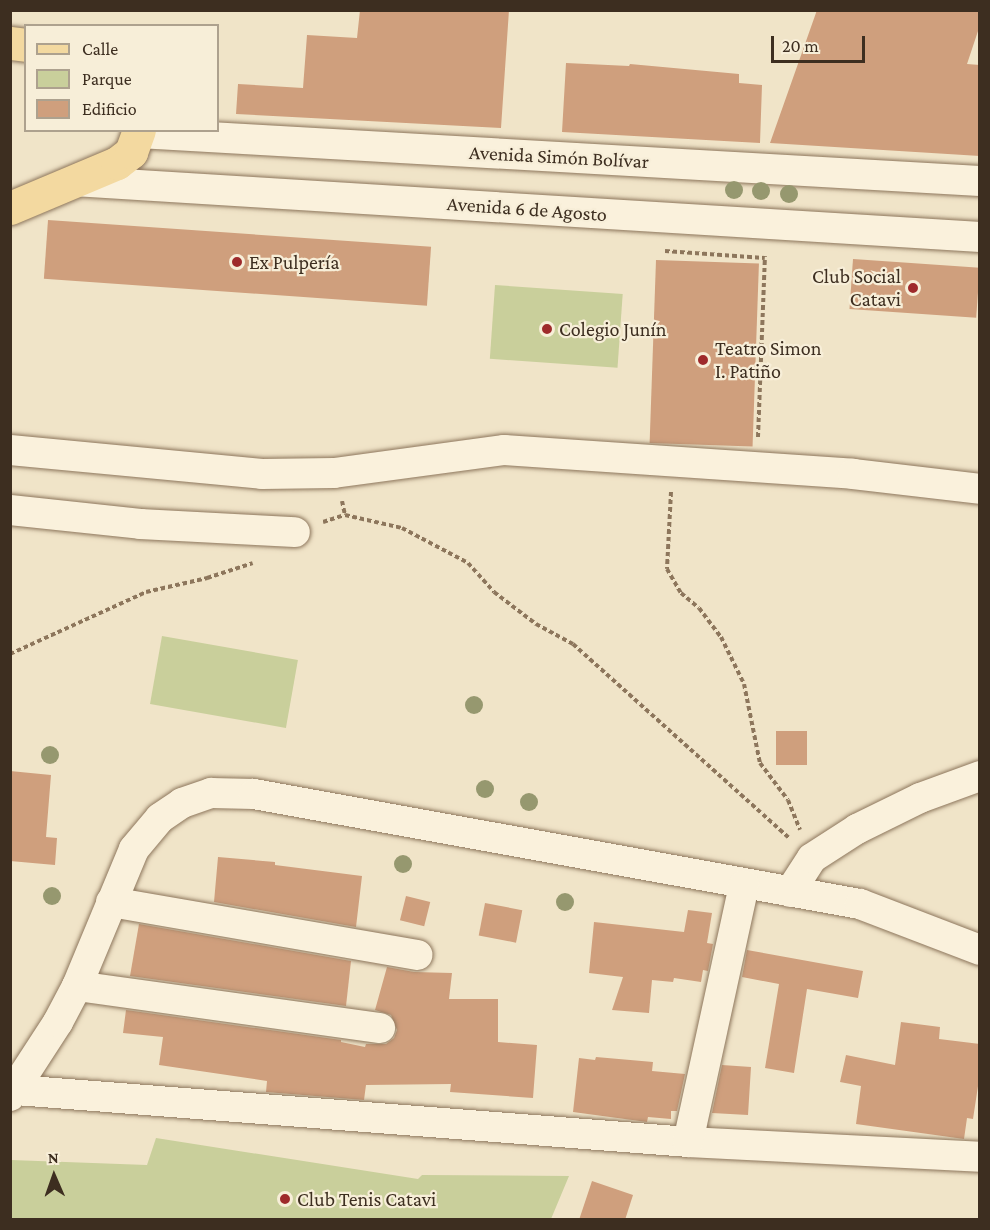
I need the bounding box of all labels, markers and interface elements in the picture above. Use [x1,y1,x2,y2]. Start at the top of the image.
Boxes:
legend [24,24,219,132]
scale bar [774,24,868,62]
text: 20 m [782,36,819,56]
text: Calle [82,39,118,59]
text: Parque [82,69,132,89]
text: Edificio [82,99,137,119]
street label: Avenida Simón Bolívar [468,140,650,174]
street label: Avenida 6 de Agosto [446,191,608,227]
place label: Ex Pulpería [249,250,339,274]
marker: Ex Pulpería [230,255,244,269]
place label: Club Social Catavi [812,264,901,311]
marker: Club Social Catavi [906,281,920,295]
place label: Colegio Junín [559,317,667,341]
marker: Colegio Junín [540,322,554,336]
place label: Teatro Simon I. Patiño [715,336,821,383]
marker: Teatro Simon I. Patiño [696,353,710,367]
north arrow [24,1146,84,1206]
text: N [48,1149,59,1166]
place label: Club Tenis Catavi [297,1187,436,1211]
marker: Club Tenis Catavi [278,1192,292,1206]

